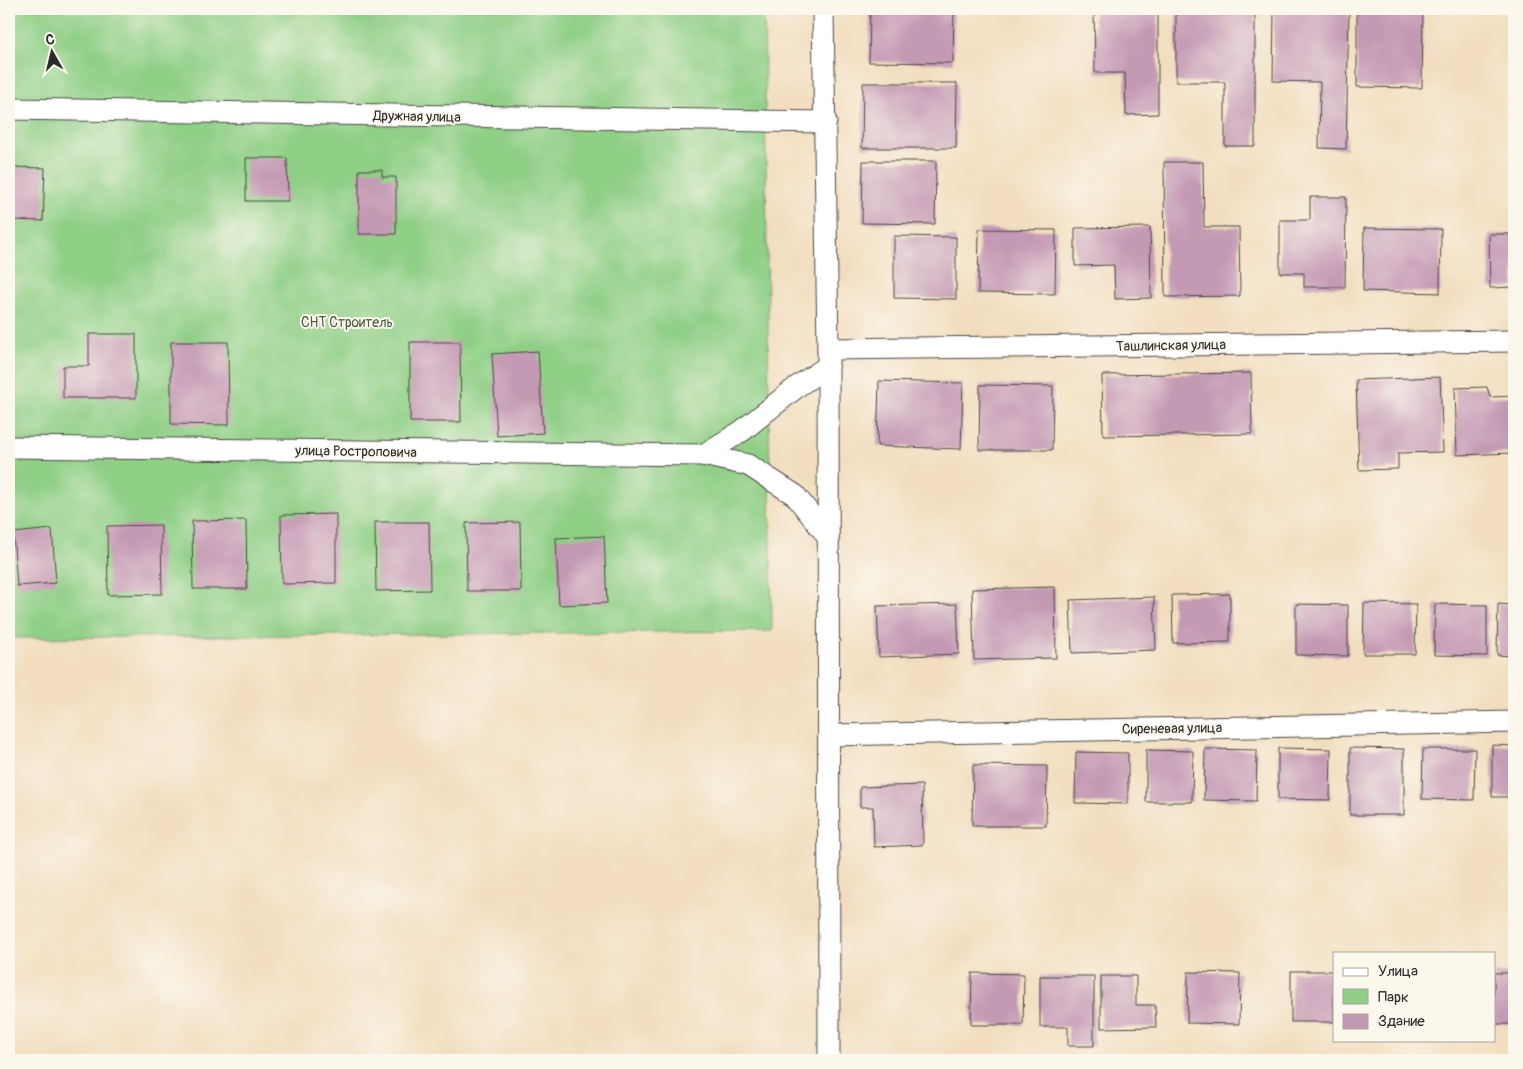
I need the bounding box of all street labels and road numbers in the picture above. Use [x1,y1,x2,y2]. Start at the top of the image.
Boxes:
street label: Дружная улица [372,107,461,126]
street label: Ташлинская улица [1116,336,1226,355]
street label: улица Ростроповича [294,442,417,461]
street label: Сиреневая улица [1122,719,1222,738]

